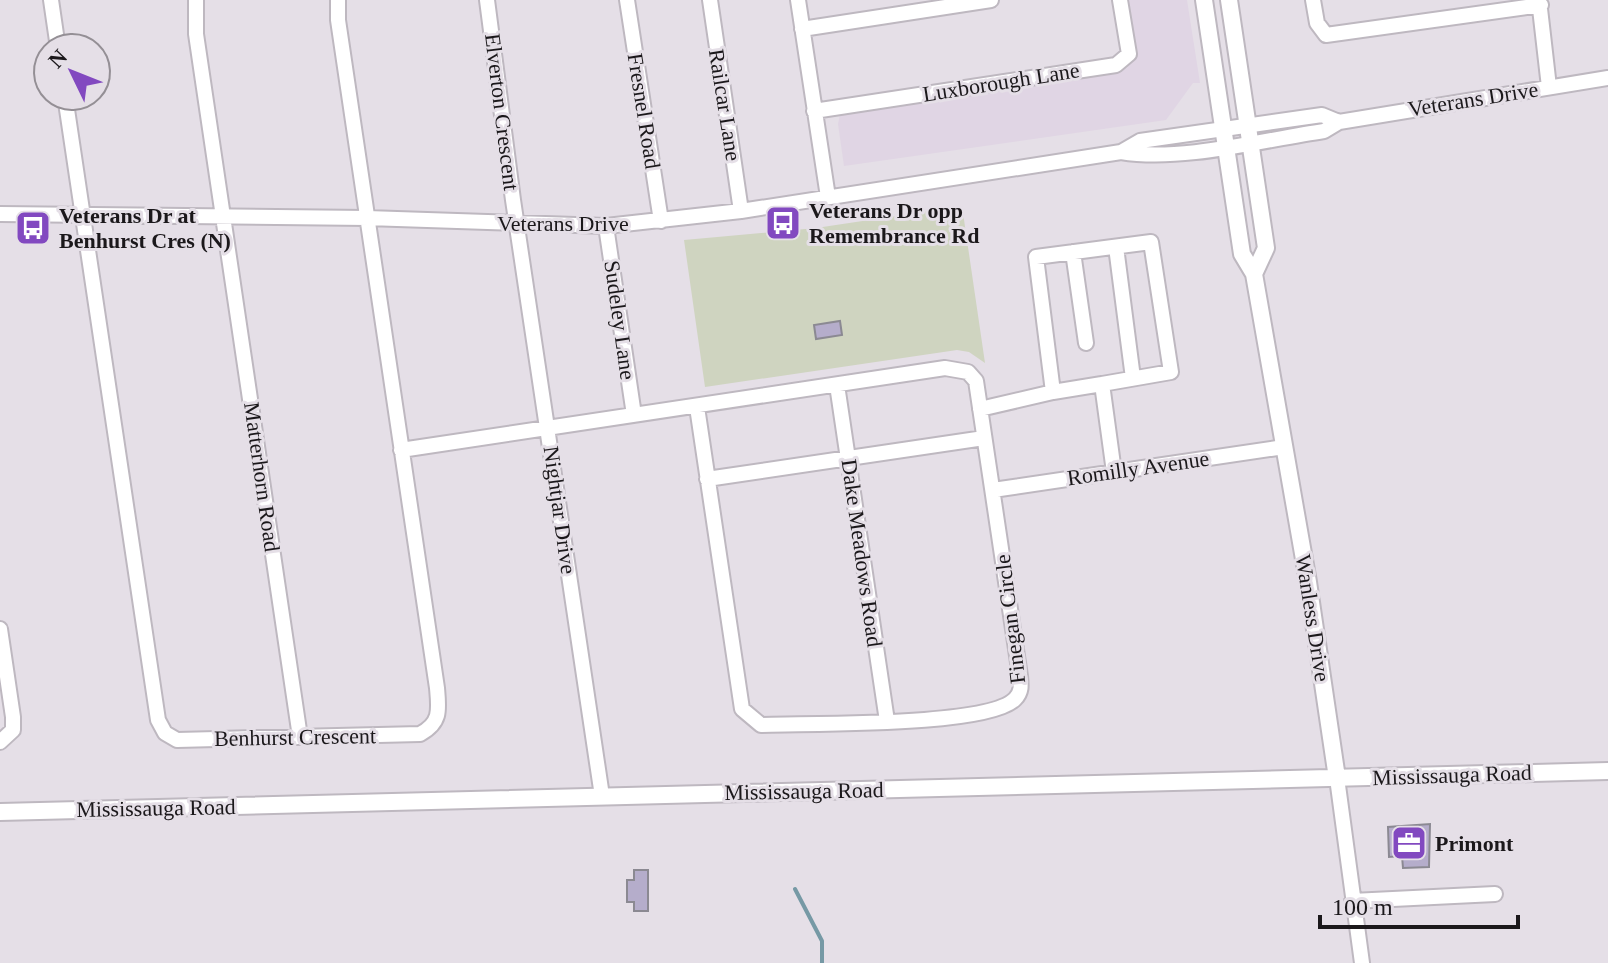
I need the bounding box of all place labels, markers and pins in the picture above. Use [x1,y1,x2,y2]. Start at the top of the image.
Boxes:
place label: Veterans Dr opp Remembrance Rd [809,198,979,248]
place label: Veterans Dr at Benhurst Cres (N) [59,203,231,253]
bus stop icon: Veterans Dr opp Remembrance Rd [764,204,802,242]
bus stop icon: Veterans Dr at Benhurst Cres (N) [14,209,52,247]
office icon: Primont [1390,824,1428,862]
place label: Primont [1435,831,1514,856]

